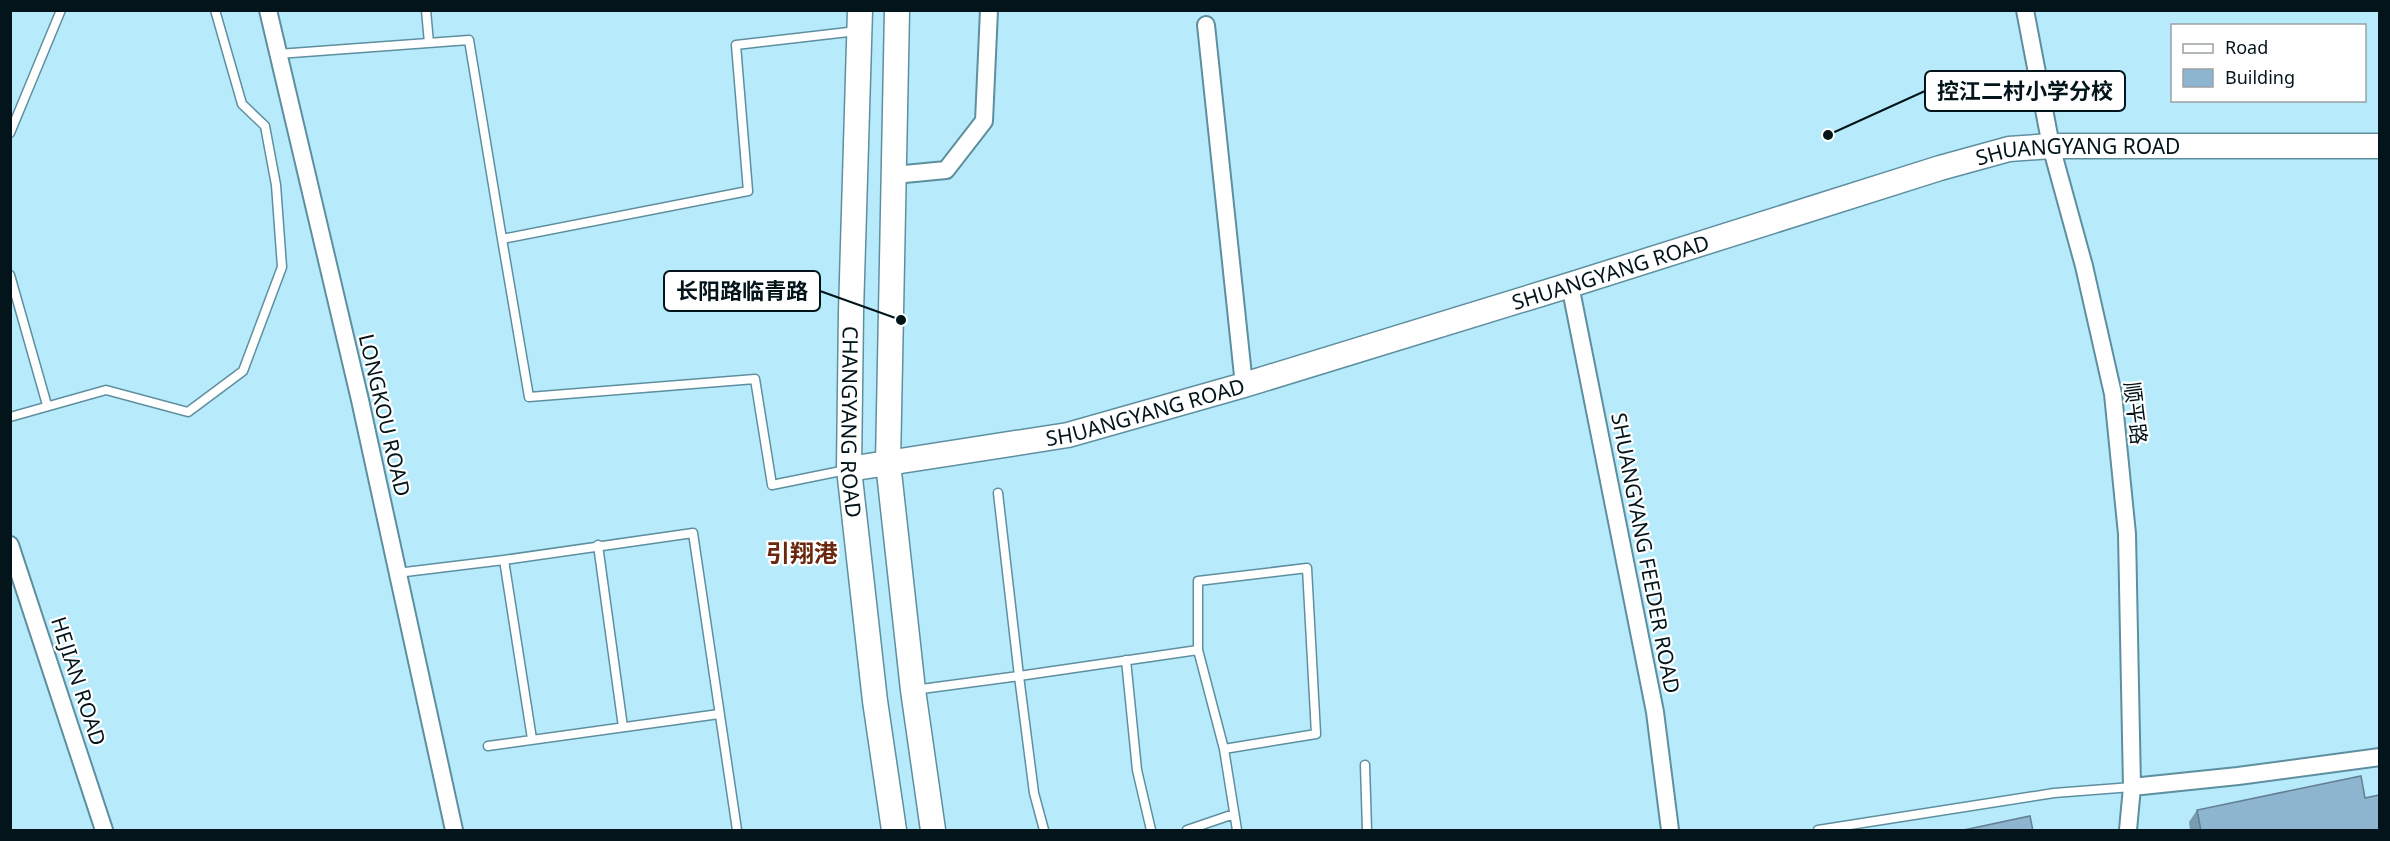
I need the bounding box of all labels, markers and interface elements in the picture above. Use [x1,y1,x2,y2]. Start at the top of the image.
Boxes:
legend [2171,24,2366,102]
text: Road [2225,35,2268,59]
text: Building [2225,65,2295,89]
callout: 控江二村小学分校 [1925,71,2125,111]
text: 控江二村小学分校 [1937,75,2113,105]
street label: SHUANGYANG ROAD [1973,132,2180,172]
street label: SHUANGYANG ROAD [1508,228,1713,316]
callout: 长阳路临青路 [664,271,820,311]
text: 长阳路临青路 [676,275,808,305]
street label: CHANGYANG ROAD [835,326,868,519]
street label: LONGKOU ROAD [353,331,417,499]
street label: SHUANGYANG ROAD [1044,371,1248,452]
street label: 顺平路 [2118,380,2154,446]
street label: SHUANGYANG FEEDER ROAD [1605,410,1687,696]
district label: 引翔港 [766,536,838,569]
street label: HEJIAN ROAD [45,613,113,749]

